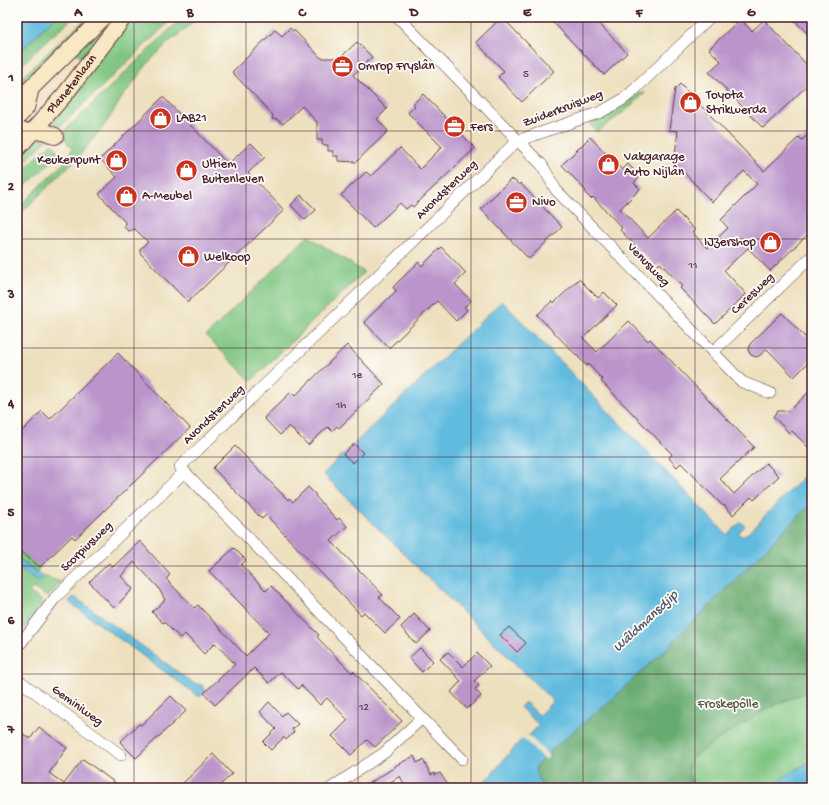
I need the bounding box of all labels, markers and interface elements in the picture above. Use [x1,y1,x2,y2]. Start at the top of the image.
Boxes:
text: A [73,6,83,21]
text: B [186,6,195,21]
text: C [297,6,307,21]
text: D [409,6,419,21]
text: E [523,6,532,21]
text: F [635,6,644,21]
text: G [747,6,756,21]
street label: Planetenlaan [43,51,101,118]
office icon: Omrop Fryslân [329,53,355,79]
place label: Omrop Fryslân [358,58,435,74]
house number: 5 [523,69,529,81]
text: 1 [7,71,14,86]
street label: Zuiderkruisweg [521,87,605,131]
place label: Toyota Strikwerda [705,88,768,118]
shop icon: Toyota Strikwerda [677,89,703,115]
shop icon: LAB21 [148,105,174,131]
place label: LAB21 [176,111,207,126]
office icon: Fers [441,114,467,140]
place label: Fers [469,120,494,135]
shop icon: Keukenpunt [103,147,129,173]
place label: Vakgarage Auto Nijlân [623,150,685,180]
shop icon: Vakgarage Auto Nijlân [595,151,621,177]
place label: Keukenpunt [37,153,102,168]
place label: Ultiem Buitenleven [201,157,265,187]
street label: Avondsterweg [413,157,481,223]
shop icon: Ultiem Buitenleven [174,158,200,184]
text: 2 [8,180,15,195]
shop icon: A-Meubel [114,183,140,209]
place label: A-Meubel [142,189,192,204]
office icon: Nivo [503,189,529,215]
place label: Nivo [532,195,556,210]
shop icon: IJzershop [758,229,784,255]
place label: IJzershop [704,235,757,250]
street label: Venusweg [623,239,673,290]
shop icon: Welkoop [175,244,201,270]
place label: Welkoop [204,250,251,265]
house number: 11 [688,260,697,272]
street label: Ceresweg [728,270,778,318]
text: 3 [7,288,15,303]
house number: 1e [351,370,362,382]
street label: Avondsterweg [180,382,248,448]
text: 4 [7,397,15,412]
house number: 1h [335,400,346,412]
text: 5 [8,506,15,521]
street label: Scorpiusweg [58,519,116,575]
water label: Wâldmansdjip [610,587,683,656]
text: 6 [8,614,15,629]
street label: Geminiweg [48,682,106,730]
park label: Froskepôlle [697,697,759,712]
house number: 12 [358,702,370,714]
text: 7 [7,723,16,738]

